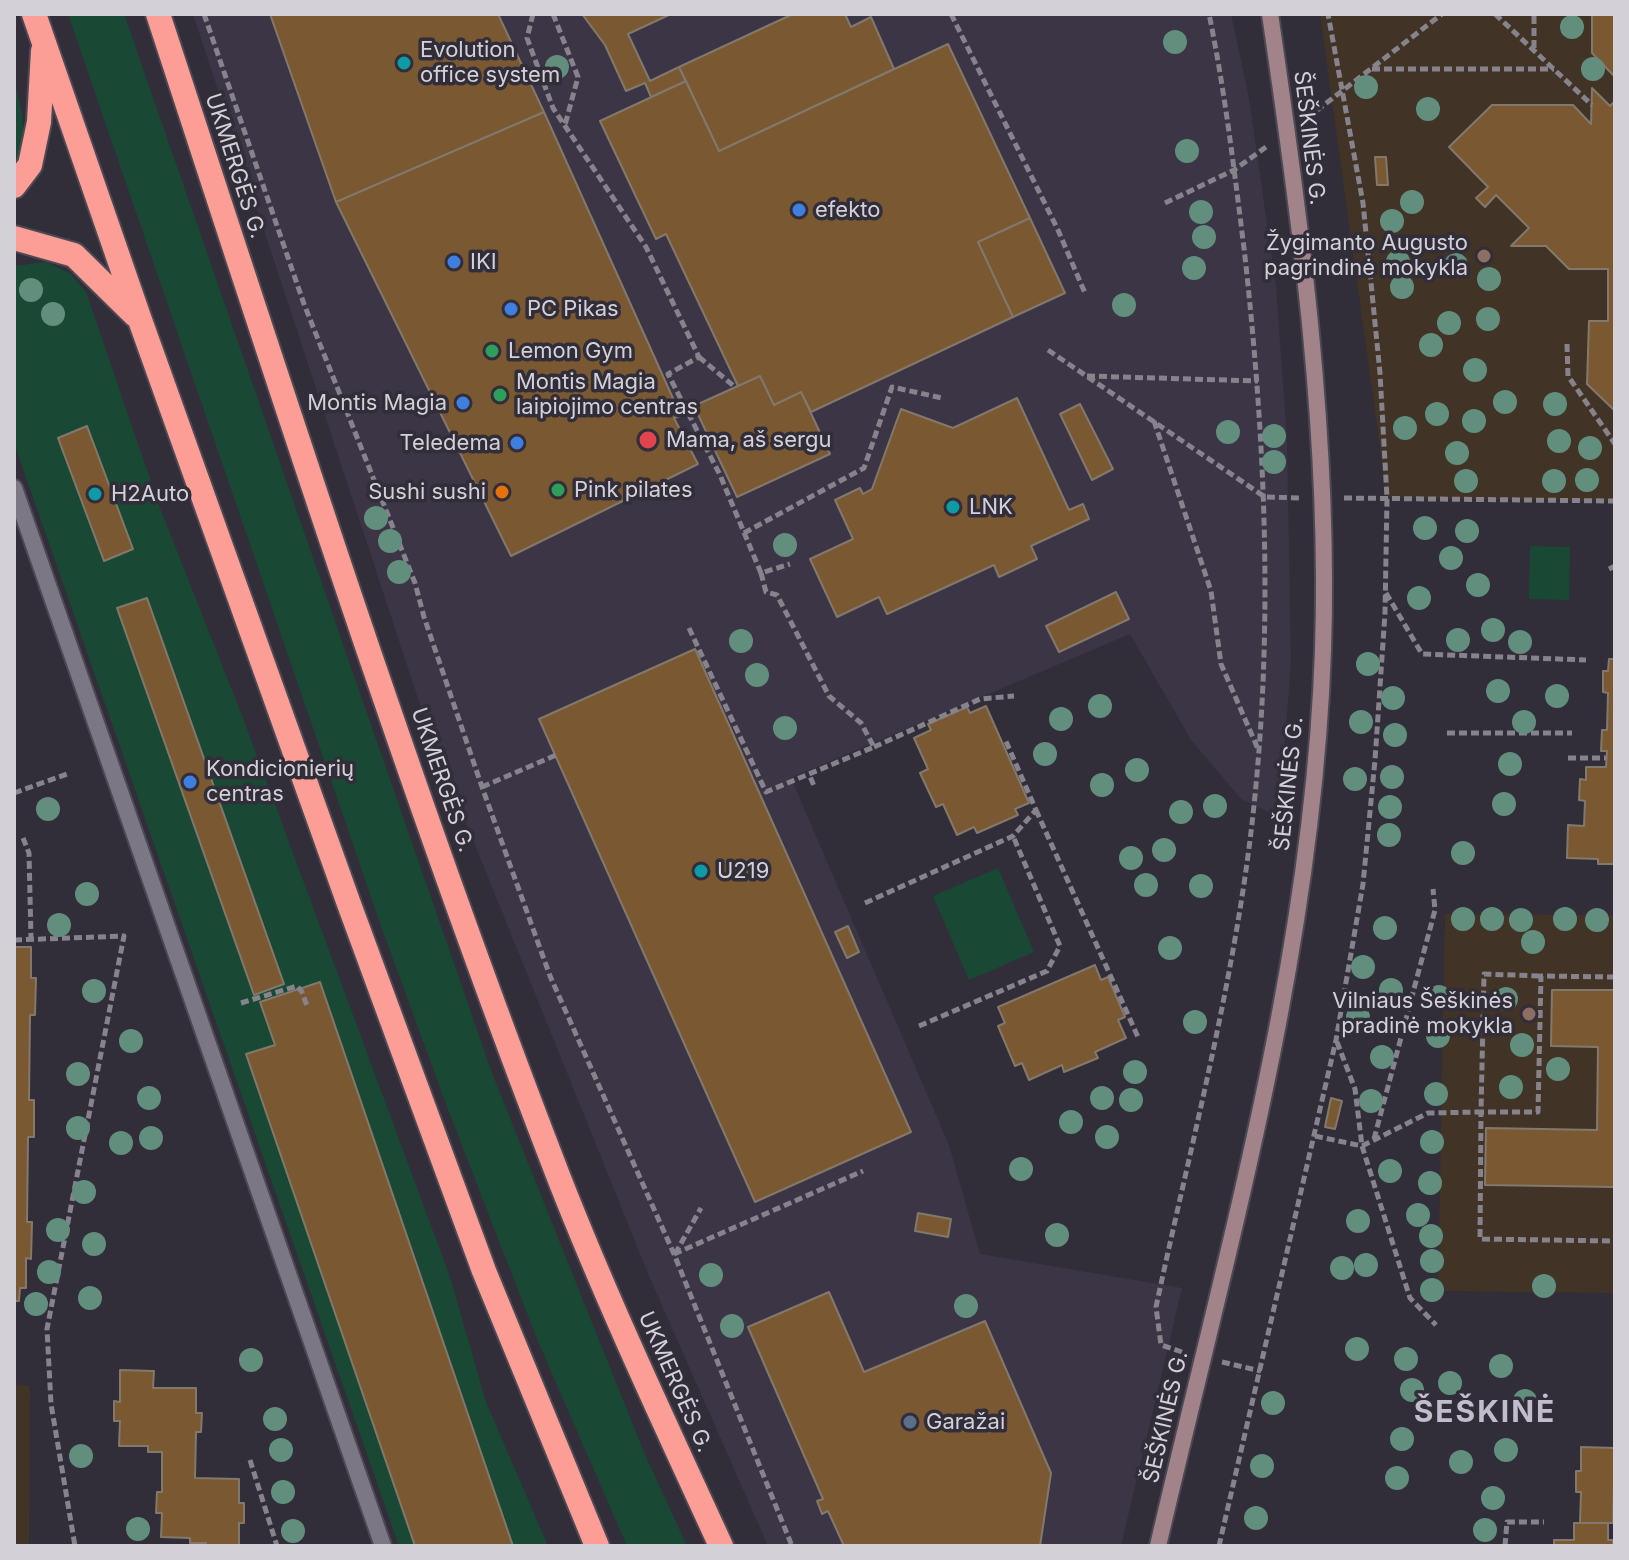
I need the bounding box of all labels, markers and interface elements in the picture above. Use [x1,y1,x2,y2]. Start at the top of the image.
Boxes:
place label: Evolution office system [420,37,560,88]
marker: Evolution office system [395,54,413,72]
street label: ŠEŠKINĖS G. [1288,69,1330,207]
street label: UKMERGĖS G. [199,90,271,242]
place label: efekto [815,197,880,223]
marker: efekto [790,201,808,219]
place label: Žygimanto Augusto pagrindinė mokykla [1264,230,1468,282]
marker: Žygimanto Augusto pagrindinė mokykla [1475,247,1493,265]
place label: IKI [470,249,497,275]
marker: IKI [445,253,463,271]
place label: PC Pikas [527,296,619,322]
marker: PC Pikas [502,300,520,318]
place label: Lemon Gym [508,338,633,364]
marker: Lemon Gym [483,342,501,360]
place label: Montis Magia laipiojimo centras [516,369,698,420]
marker: Montis Magia laipiojimo centras [491,386,509,404]
place label: Montis Magia [307,390,447,416]
marker: Montis Magia [454,394,472,412]
place label: Mama, aš sergu [666,427,831,453]
marker: Mama, aš sergu [637,429,659,451]
place label: Teledema [400,430,501,456]
marker: Teledema [508,434,526,452]
place label: Pink pilates [574,477,693,503]
place label: Sushi sushi [368,479,486,505]
place label: H2Auto [111,481,189,507]
marker: Pink pilates [549,481,567,499]
marker: Sushi sushi [493,483,511,501]
marker: H2Auto [86,485,104,503]
place label: LNK [969,494,1013,520]
marker: LNK [944,498,962,516]
street label: UKMERGĖS G. [405,704,479,856]
street label: ŠEŠKINĖS G. [1269,715,1309,853]
place label: Kondicionierių centras [206,756,354,808]
marker: Kondicionierių centras [181,773,199,791]
place label: U219 [717,858,769,884]
marker: U219 [692,862,710,880]
place label: Vilniaus Šeškinės pradinė mokykla [1332,988,1513,1040]
marker: Vilniaus Šeškinės pradinė mokykla [1520,1005,1538,1023]
street label: UKMERGĖS G. [632,1308,718,1456]
street label: ŠEŠKINĖS G. [1138,1348,1194,1486]
district label: ŠEŠKINĖ [1414,1395,1556,1431]
place label: Garažai [926,1409,1005,1435]
marker: Garažai [901,1413,919,1431]

